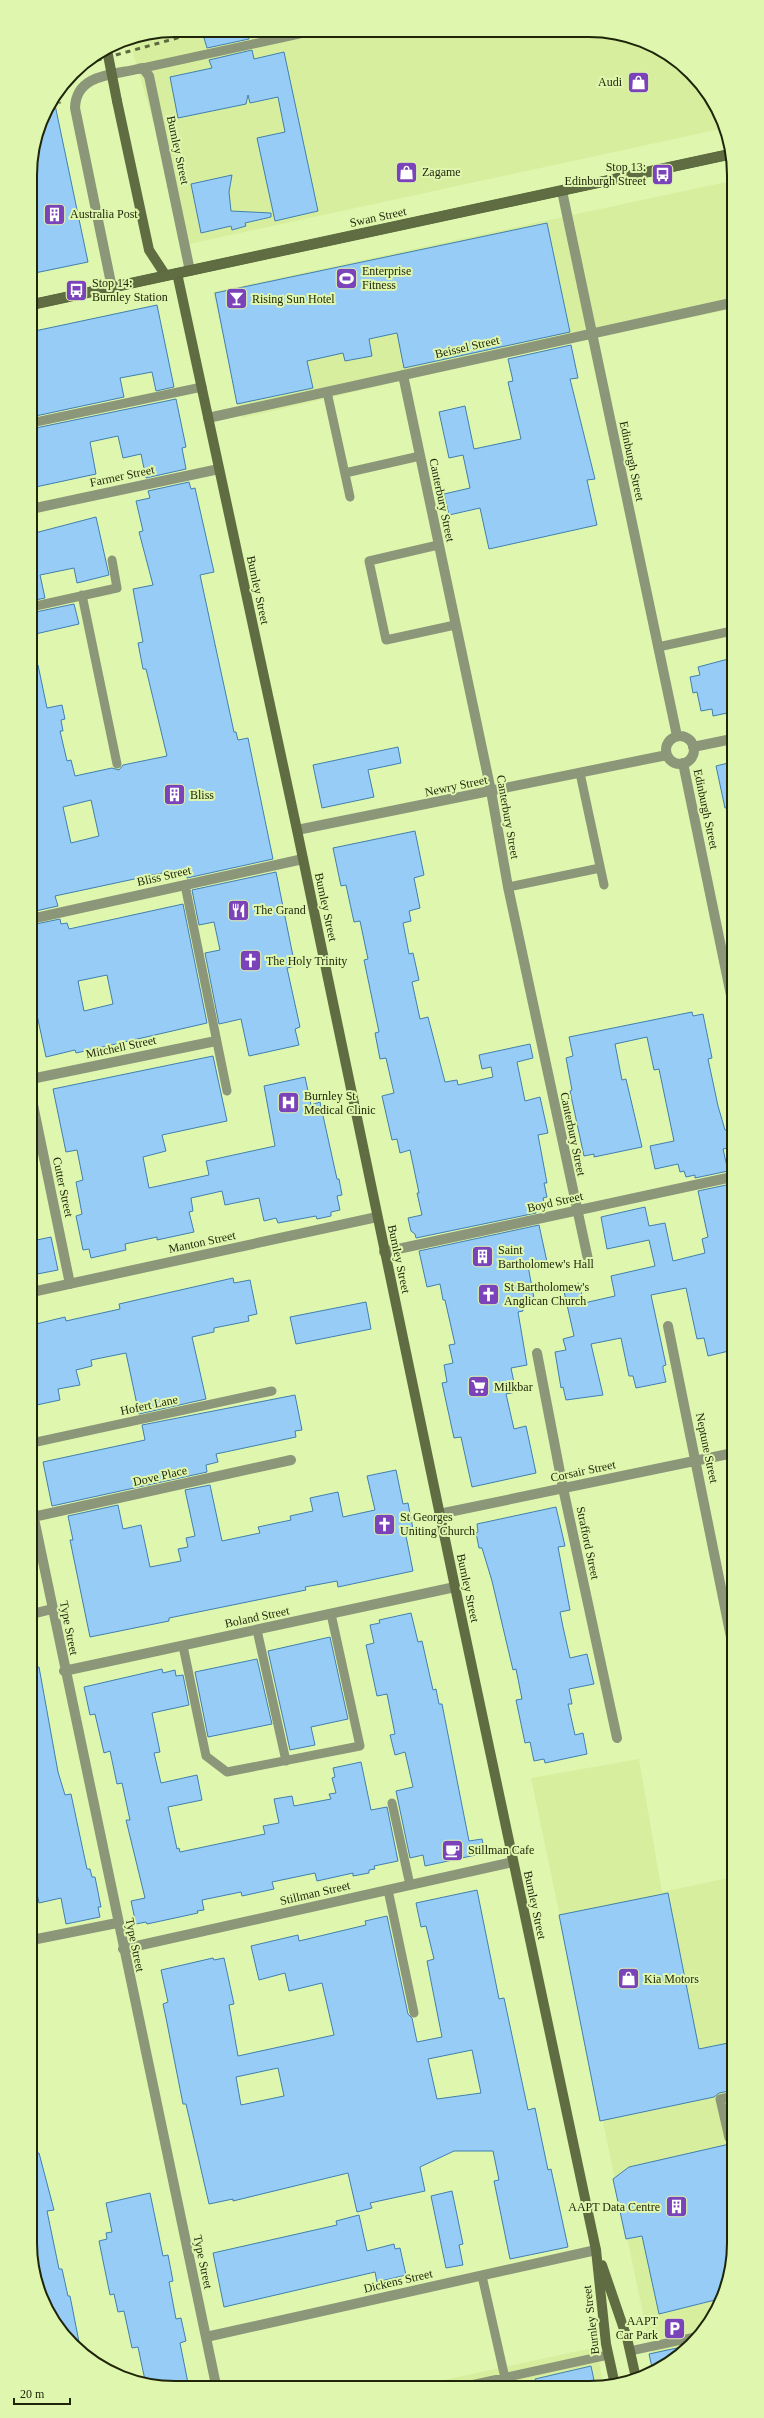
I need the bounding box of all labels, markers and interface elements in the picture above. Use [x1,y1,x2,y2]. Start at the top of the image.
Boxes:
shop icon: Audi [625,69,651,95]
place label: Audi [598,75,623,89]
street label: Burnley Street [164,114,192,186]
shop icon: Zagame [393,159,419,185]
place label: Stop 13: Edinburgh Street [565,160,647,188]
bus stop icon: Stop 13: Edinburgh Street [649,161,675,187]
place label: Zagame [422,165,461,179]
building icon: Australia Post [41,201,67,227]
street label: Swan Street [348,204,408,230]
place label: Australia Post [70,207,138,221]
place label: Enterprise Fitness [362,264,411,292]
sports icon: Enterprise Fitness [333,265,359,291]
place label: Stop 14: Burnley Station [92,276,168,304]
bus stop icon: Stop 14: Burnley Station [64,277,90,303]
bar icon: Rising Sun Hotel [224,286,250,312]
place label: Rising Sun Hotel [252,292,335,306]
street label: Beissel Street [433,333,501,361]
street label: Edinburgh Street [617,420,647,503]
street label: Canterbury Street [426,457,458,544]
street label: Farmer Street [88,462,156,490]
street label: Burnley Street [244,554,272,626]
street label: Edinburgh Street [691,768,721,851]
street label: Newry Street [423,772,489,799]
street label: Canterbury Street [494,774,522,861]
building icon: Bliss [162,782,188,808]
place label: Bliss [190,788,214,802]
street label: Bliss Street [136,863,193,889]
street label: Burnley Street [312,871,340,943]
restaurant icon: The Grand [226,897,252,923]
place label: The Grand [254,903,306,917]
church icon: The Holy Trinity [237,948,263,974]
place label: The Holy Trinity [266,954,347,968]
street label: Mitchell Street [84,1033,158,1061]
place label: Burnley St Medical Clinic [304,1089,376,1117]
hospital icon: Burnley St Medical Clinic [276,1090,302,1116]
street label: Canterbury Street [557,1091,589,1178]
street label: Cutter Street [50,1156,76,1219]
street label: Boyd Street [526,1189,585,1215]
street label: Burnley Street [385,1223,413,1295]
street label: Manton Street [167,1228,238,1256]
place label: Saint Bartholomew's Hall [498,1243,594,1271]
building icon: Saint Bartholomew's Hall [470,1244,496,1270]
place label: St Bartholomew's Anglican Church [504,1280,589,1308]
church icon: St Bartholomew's Anglican Church [475,1281,501,1307]
supermarket icon: Milkbar [466,1374,492,1400]
place label: Milkbar [494,1380,533,1394]
street label: Hofert Lane [119,1392,179,1418]
street label: Neptune Street [693,1411,721,1485]
street label: Corsair Street [549,1457,618,1485]
street label: Dove Place [132,1463,188,1489]
street label: Strafford Street [573,1505,603,1581]
place label: St Georges Uniting Church [400,1510,475,1538]
church icon: St Georges Uniting Church [371,1511,397,1537]
street label: Burnley Street [454,1552,482,1624]
street label: Type Street [57,1600,81,1657]
street label: Boland Street [223,1603,291,1631]
cafe icon: Stillman Cafe [440,1837,466,1863]
place label: Stillman Cafe [468,1843,534,1857]
street label: Burnley Street [521,1869,549,1941]
street label: Stillman Street [279,1878,352,1908]
street label: Type Street [122,1917,148,1974]
shop icon: Kia Motors [615,1966,641,1992]
place label: Kia Motors [644,1972,699,1986]
building icon: AAPT Data Centre [663,2194,689,2220]
place label: AAPT Data Centre [568,2200,660,2214]
street label: Type Street [190,2234,216,2291]
street label: Dickens Street [362,2266,434,2296]
street label: Burnley Street [580,2284,602,2355]
place label: AAPT Car Park [616,2314,659,2342]
parking icon: AAPT Car Park [661,2315,687,2341]
scale bar [14,2380,70,2406]
text: 20 m [20,2387,45,2401]

